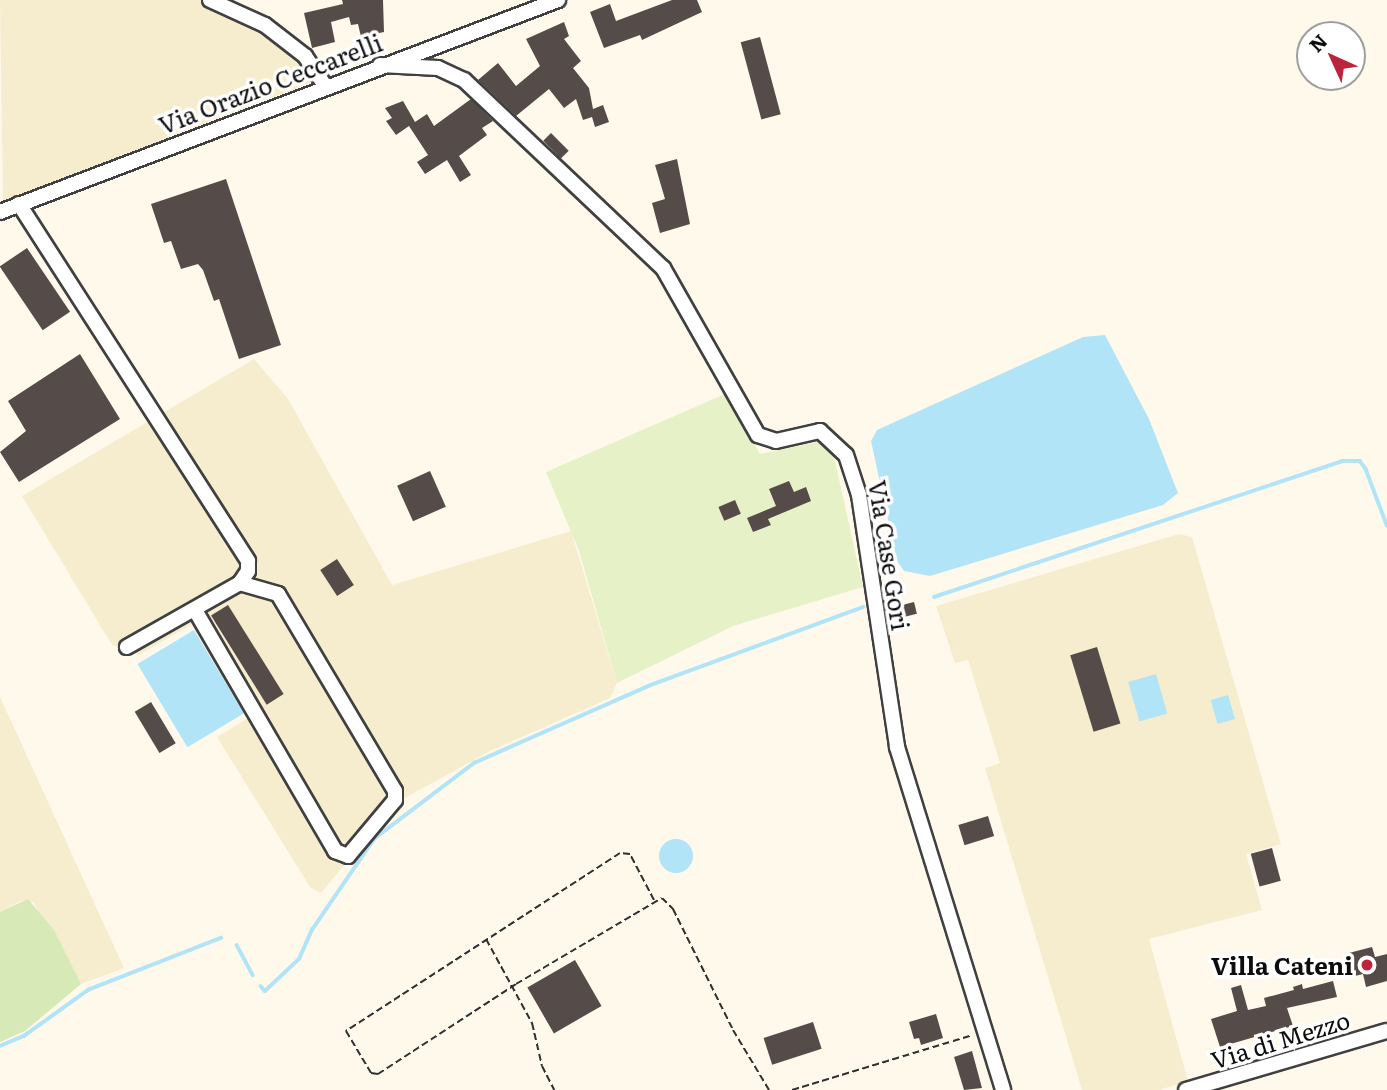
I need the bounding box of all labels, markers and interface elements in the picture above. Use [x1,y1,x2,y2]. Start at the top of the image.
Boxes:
north arrow [1296,21,1366,91]
street label: Via Orazio Ceccarelli [154,27,386,139]
text: N [1302,27,1333,58]
street label: Via Case Gori [864,478,916,632]
place label: Villa Cateni [1211,951,1353,979]
marker: Villa Cateni [1359,957,1375,973]
street label: Via di Mezzo [1207,1004,1353,1074]

